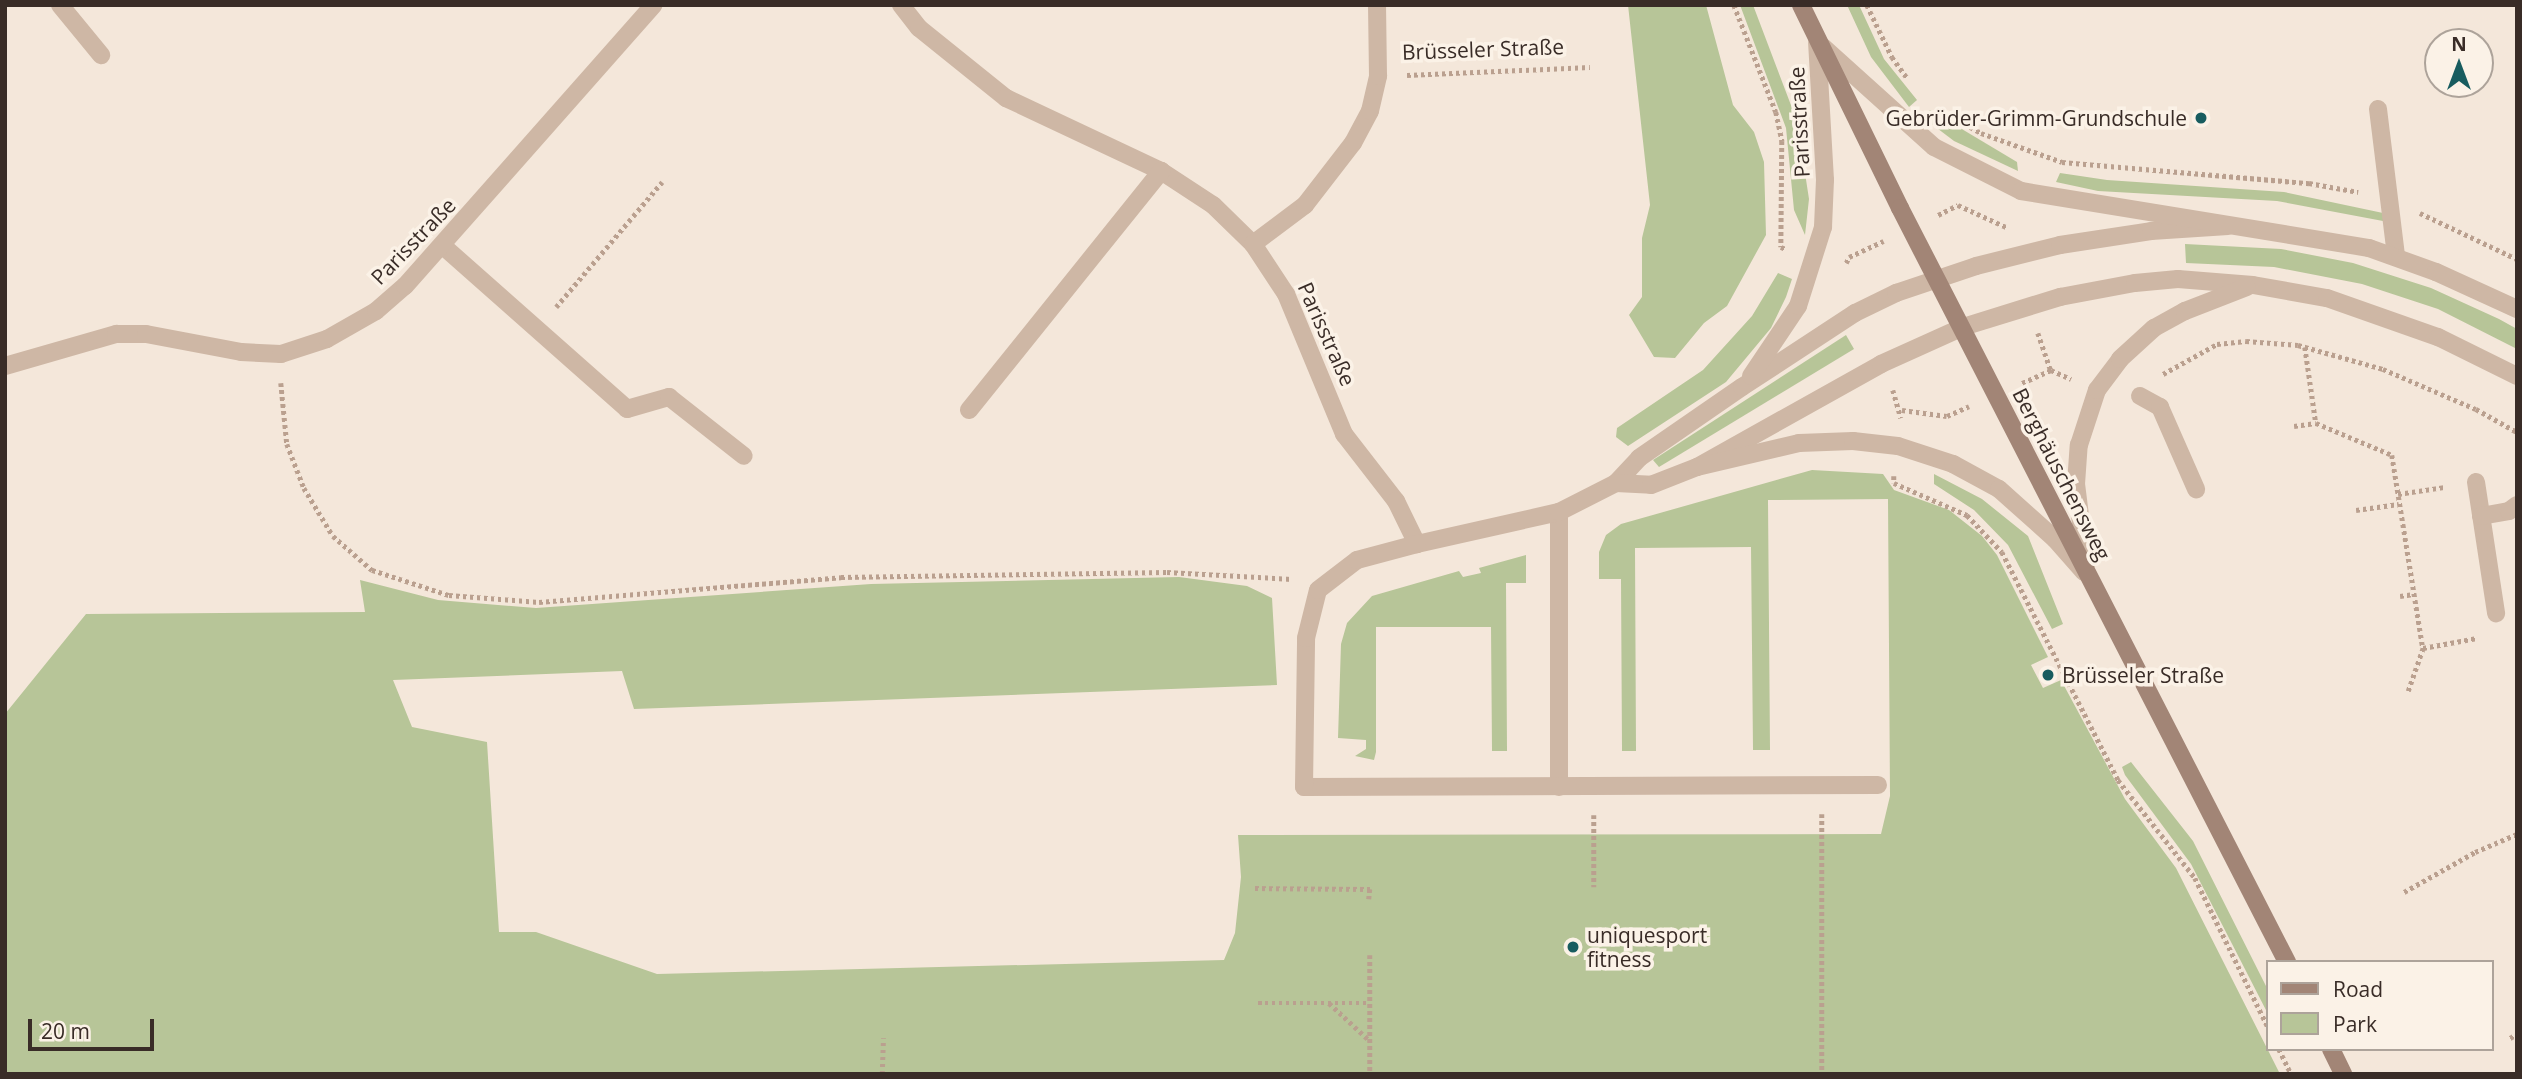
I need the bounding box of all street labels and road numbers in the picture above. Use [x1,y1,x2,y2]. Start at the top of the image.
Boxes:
street label: Brüsseler Straße [1402,34,1564,64]
street label: Parisstraße [1784,66,1814,178]
street label: Parisstraße [365,192,461,290]
street label: Parisstraße [1293,278,1361,390]
street label: Berghäuschensweg [2008,384,2116,564]

